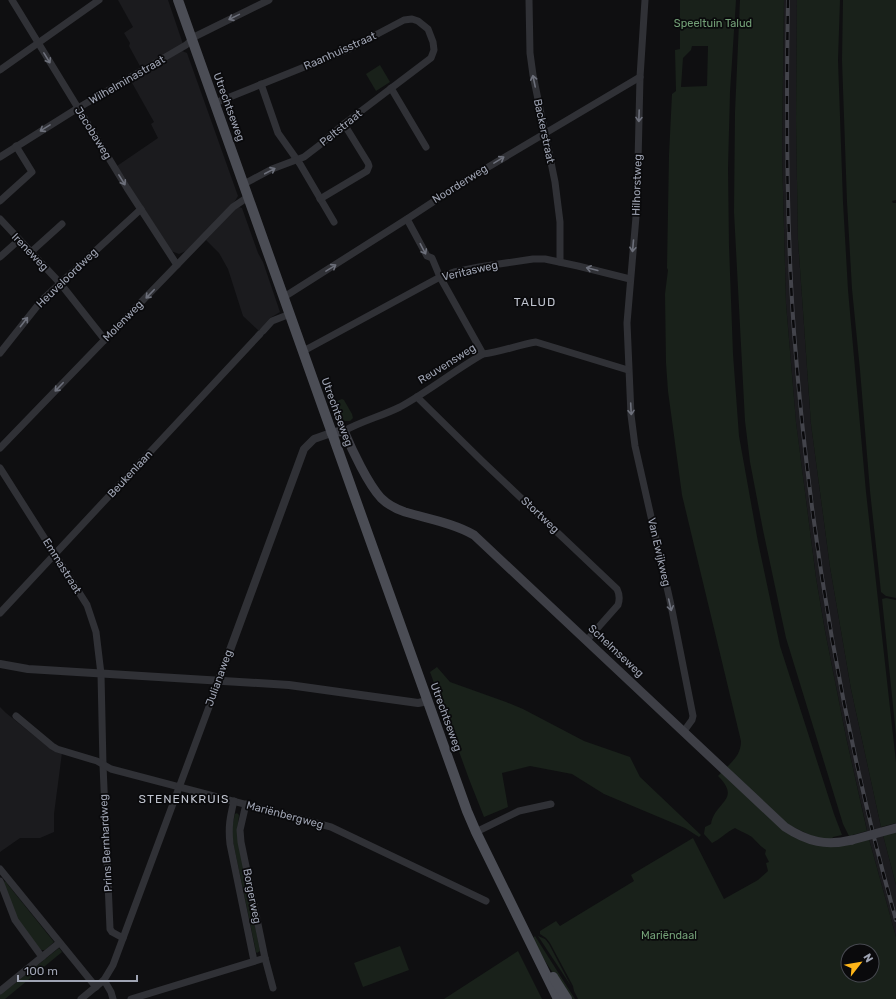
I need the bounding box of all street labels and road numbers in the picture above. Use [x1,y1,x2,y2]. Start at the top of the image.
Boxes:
street label: Raanhuisstraat [302,29,379,73]
street label: Wilhelminastraat [87,53,168,107]
street label: Utrechtseweg [211,71,247,143]
street label: Backerstraat [531,98,557,165]
street label: Jacobaweg [72,104,114,162]
street label: Peltstraat [317,107,365,149]
street label: Hilhorstweg [629,154,645,216]
street label: Noorderweg [430,162,490,206]
street label: Ireneweg [9,230,51,274]
street label: Heuveloordweg [34,246,100,310]
street label: Veritasweg [441,258,499,284]
street label: Molenweg [100,298,146,344]
street label: Reuvensweg [416,341,478,387]
street label: Utrechtseweg [319,376,355,448]
street label: Beukenlaan [105,448,155,500]
street label: Stortweg [518,494,562,536]
street label: Van Ewijkweg [645,516,673,588]
street label: Emmastraat [40,536,84,597]
street label: Schelmseweg [586,622,646,680]
street label: Julianaweg [203,648,235,708]
street label: Utrechtseweg [428,681,464,753]
street label: Prins Bernhardweg [97,794,115,892]
street label: Mariënbergweg [245,798,325,832]
street label: Borgerweg [240,867,264,925]

